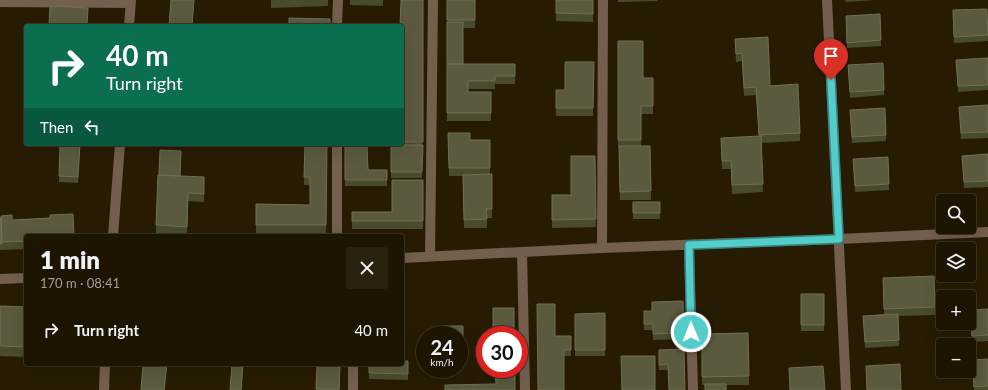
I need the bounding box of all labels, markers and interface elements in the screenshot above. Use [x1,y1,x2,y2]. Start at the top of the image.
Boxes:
text: 40 m [106,38,169,72]
pin [814,39,848,80]
icon: right [40,40,92,92]
icon: arrive [820,45,842,67]
text: Turn right [106,72,183,94]
icon: left [81,116,103,138]
text: Then [40,118,73,136]
map controls [936,194,976,378]
button: search [936,194,976,234]
button: layers [936,242,976,282]
text: 1 min [40,245,100,274]
button: close [346,247,388,289]
text: 170 m · 08:41 [40,275,120,291]
button: + [936,290,976,330]
position arrow [670,311,712,353]
icon: right [40,319,62,341]
text: Turn right [74,321,139,339]
text: 40 m [354,321,388,339]
speed limit sign: 30 [476,326,528,378]
text: 24 [430,335,454,359]
button: − [936,338,976,378]
text: km/h [430,356,454,368]

